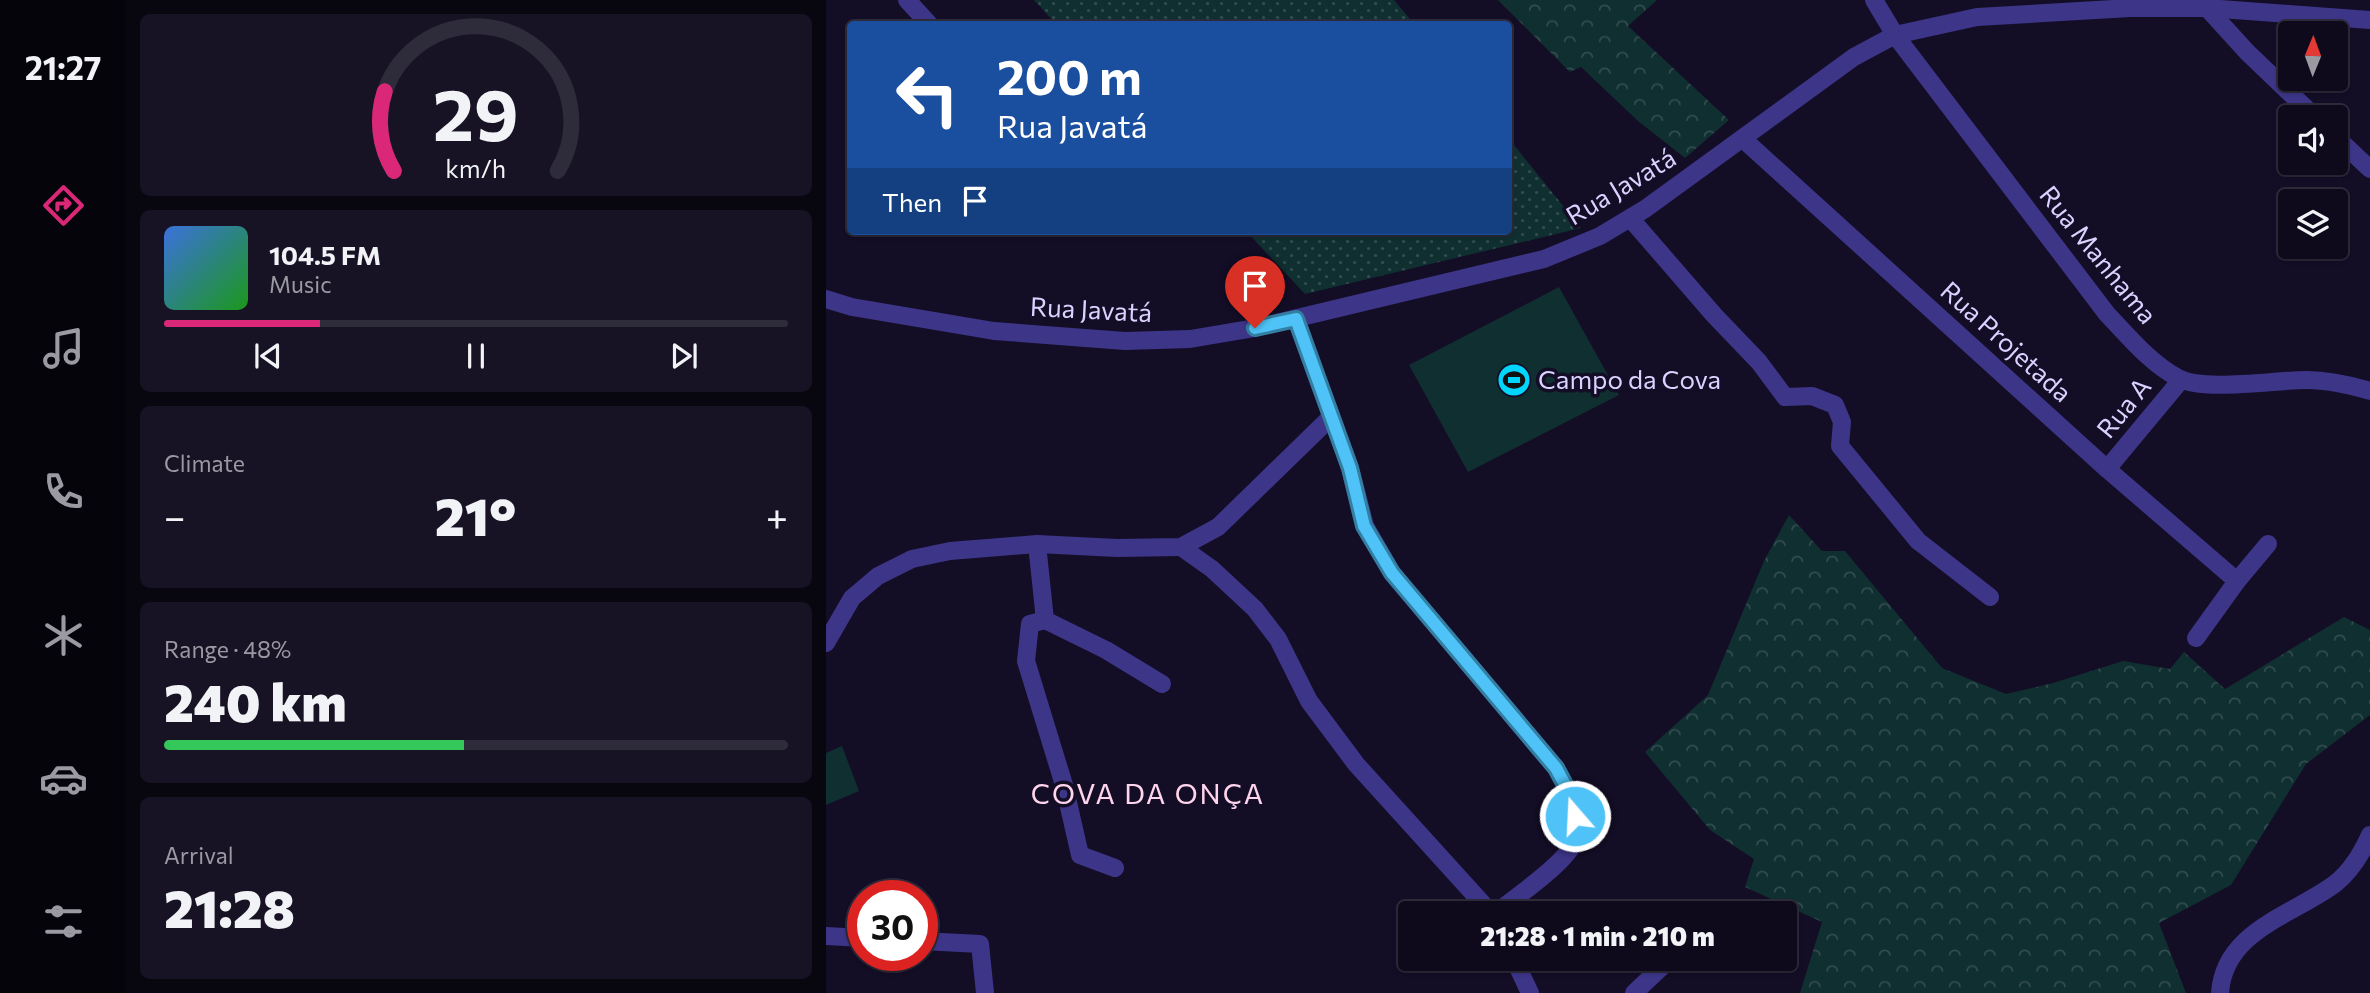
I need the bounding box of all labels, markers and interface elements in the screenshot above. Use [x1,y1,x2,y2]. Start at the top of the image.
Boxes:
north arrow [2278,21,2348,91]
map controls [2278,21,2348,259]
text: 200 m [997,45,1142,105]
text: 21:27 [25,47,101,87]
icon: left [882,49,973,140]
text: 29 [433,67,519,156]
text: Rua Javatá [997,105,1147,145]
button: sound [2278,105,2348,175]
street label: Rua Javatá [1560,141,1681,230]
text: km/h [446,153,506,183]
street label: Rua Manhama [2034,179,2164,329]
icon: directions [39,181,88,230]
icon: arrive [956,182,994,220]
text: Then [882,186,942,217]
button: layers [2278,189,2348,259]
text: 104.5 FM [269,239,381,270]
pin [1225,256,1285,328]
icon: arrive [1236,267,1274,305]
text: Music [269,270,332,298]
street label: Rua Projetada [1935,274,2079,408]
street label: Rua Javatá [1029,290,1153,327]
icon: music [39,324,88,373]
icon: previous [249,337,287,375]
icon: pause [457,337,495,375]
icon: next [665,337,703,375]
sports icon: Campo da Cova [1495,361,1533,399]
place label: Campo da Cova [1538,363,1721,394]
street label: Rua A [2089,371,2156,443]
text: Climate [164,449,245,477]
icon: phone [39,467,88,516]
text: 21° [435,483,516,547]
text: − [164,492,186,539]
text: + [766,492,788,539]
icon: climate [39,611,88,660]
text: Range · 48% [164,635,291,663]
text: 240 km [164,669,347,733]
icon: car [39,754,88,803]
district label: COVA DA ONÇA [1031,776,1265,810]
position arrow [1538,779,1612,853]
text: Arrival [164,841,234,869]
text: 21:28 [164,875,295,939]
speed limit sign: 30 [847,880,938,971]
icon: filters [39,897,88,946]
text: 21:28 · 1 min · 210 m [1480,920,1715,951]

